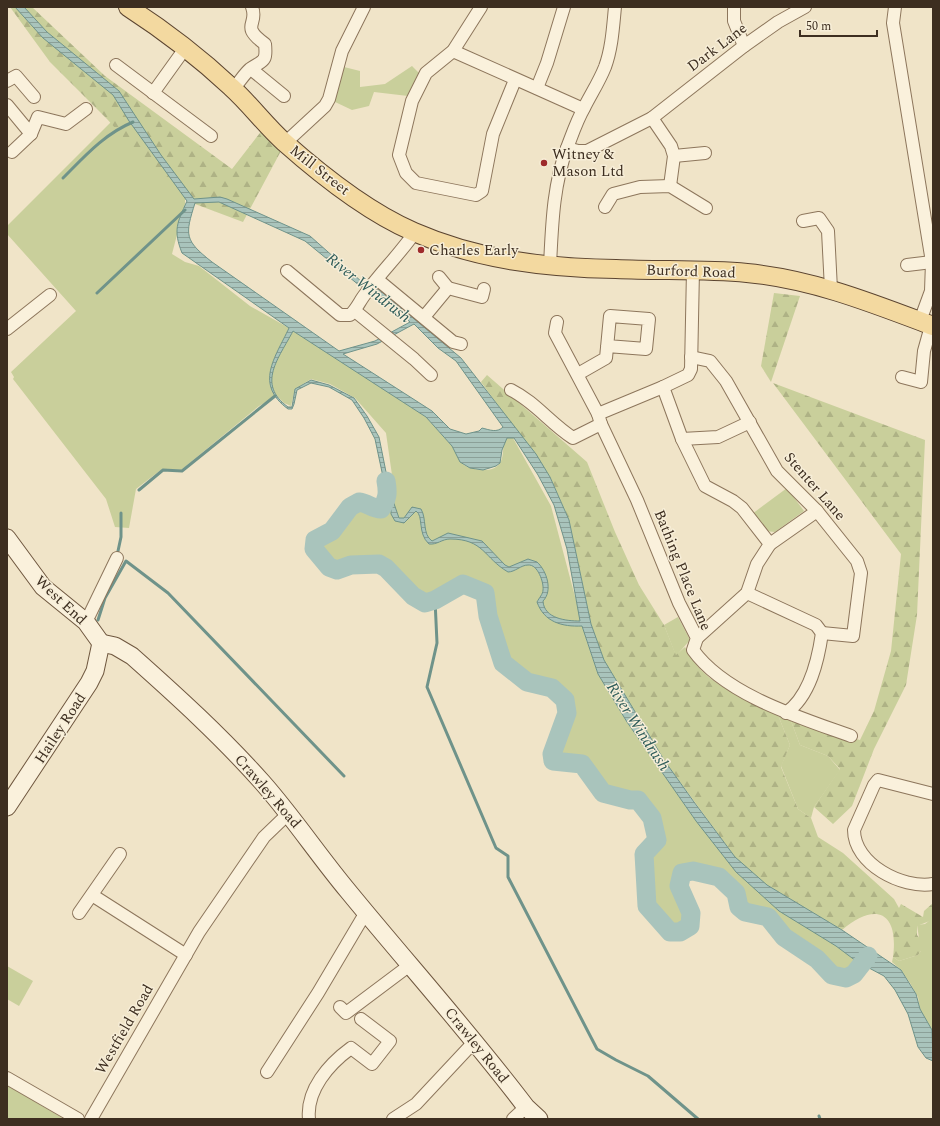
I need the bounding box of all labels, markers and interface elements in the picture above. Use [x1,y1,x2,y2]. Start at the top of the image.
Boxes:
scale bar [800,12,877,38]
street label: Dark Lane [682,17,752,78]
text: 50 m [806,17,831,36]
street label: Mill Street [285,139,355,201]
place label: Witney & Mason Ltd [552,143,624,183]
marker: Witney & Mason Ltd [539,158,549,168]
place label: Charles Early [429,239,519,262]
marker: Charles Early [416,245,426,255]
water label: River Windrush [321,247,416,329]
street label: Burford Road [646,258,736,285]
street label: Stenter Lane [778,447,851,526]
street label: Bathing Place Lane [648,506,717,634]
street label: West End [29,570,92,631]
water label: River Windrush [600,677,676,776]
street label: Hailey Road [29,688,92,768]
street label: Crawley Road [229,749,307,834]
street label: Westfield Road [89,980,160,1079]
street label: Crawley Road [439,1002,515,1088]

